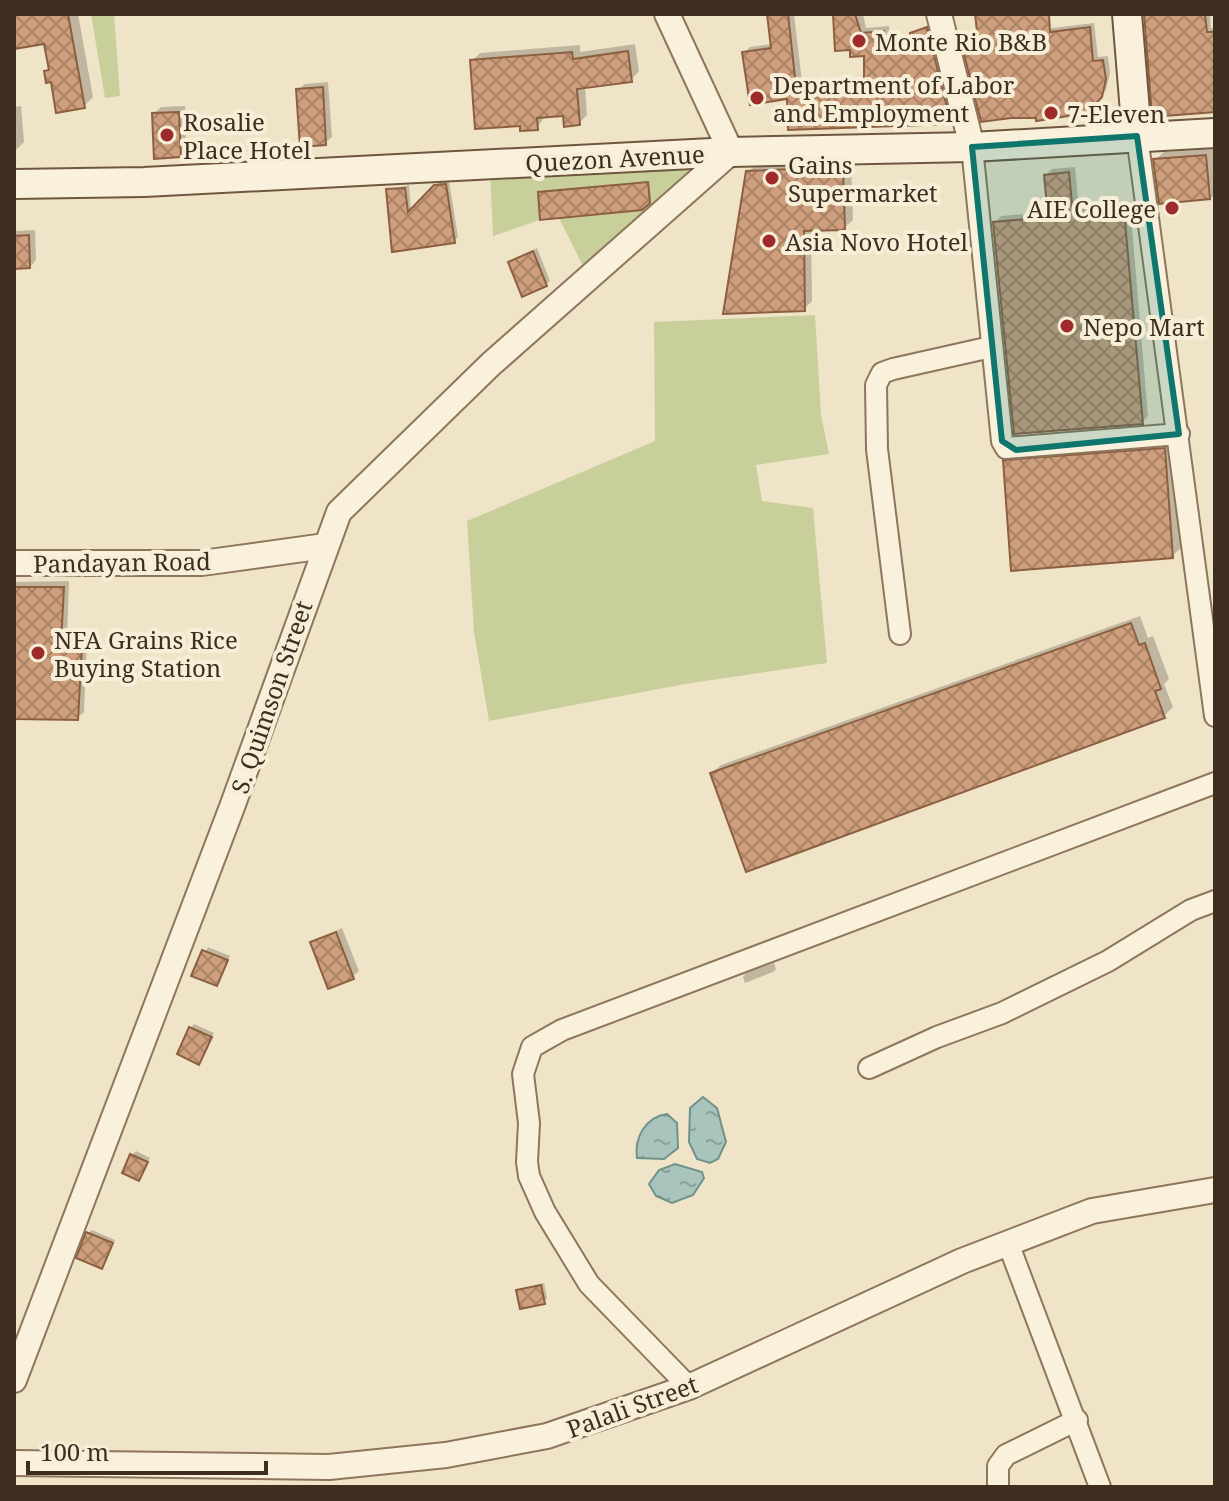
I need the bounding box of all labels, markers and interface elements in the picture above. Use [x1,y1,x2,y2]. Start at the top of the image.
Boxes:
place label: Monte Rio B&B [875,25,1047,58]
marker: Monte Rio B&B [850,32,868,50]
place label: Department of Labor and Employment [773,68,1014,129]
marker: Department of Labor and Employment [748,89,766,107]
place label: 7-Eleven [1067,97,1165,130]
marker: 7-Eleven [1042,104,1060,122]
place label: Rosalie Place Hotel [183,105,312,166]
marker: Rosalie Place Hotel [158,126,176,144]
street label: Quezon Avenue [525,137,705,179]
place label: Gains Supermarket [788,148,938,209]
marker: Gains Supermarket [763,169,781,187]
place label: AIE College [1027,192,1156,225]
marker: AIE College [1163,199,1181,217]
place label: Asia Novo Hotel [785,225,968,258]
marker: Asia Novo Hotel [760,232,778,250]
place label: Nepo Mart [1083,310,1205,343]
marker: Nepo Mart [1058,317,1076,335]
street label: Pandayan Road [33,544,211,580]
street label: S. Quimson Street [223,596,319,798]
place label: NFA Grains Rice Buying Station [54,623,238,684]
marker: NFA Grains Rice Buying Station [29,644,47,662]
street label: Palali Street [562,1367,702,1445]
scale bar [28,1425,266,1475]
text: 100 m [40,1435,109,1468]

